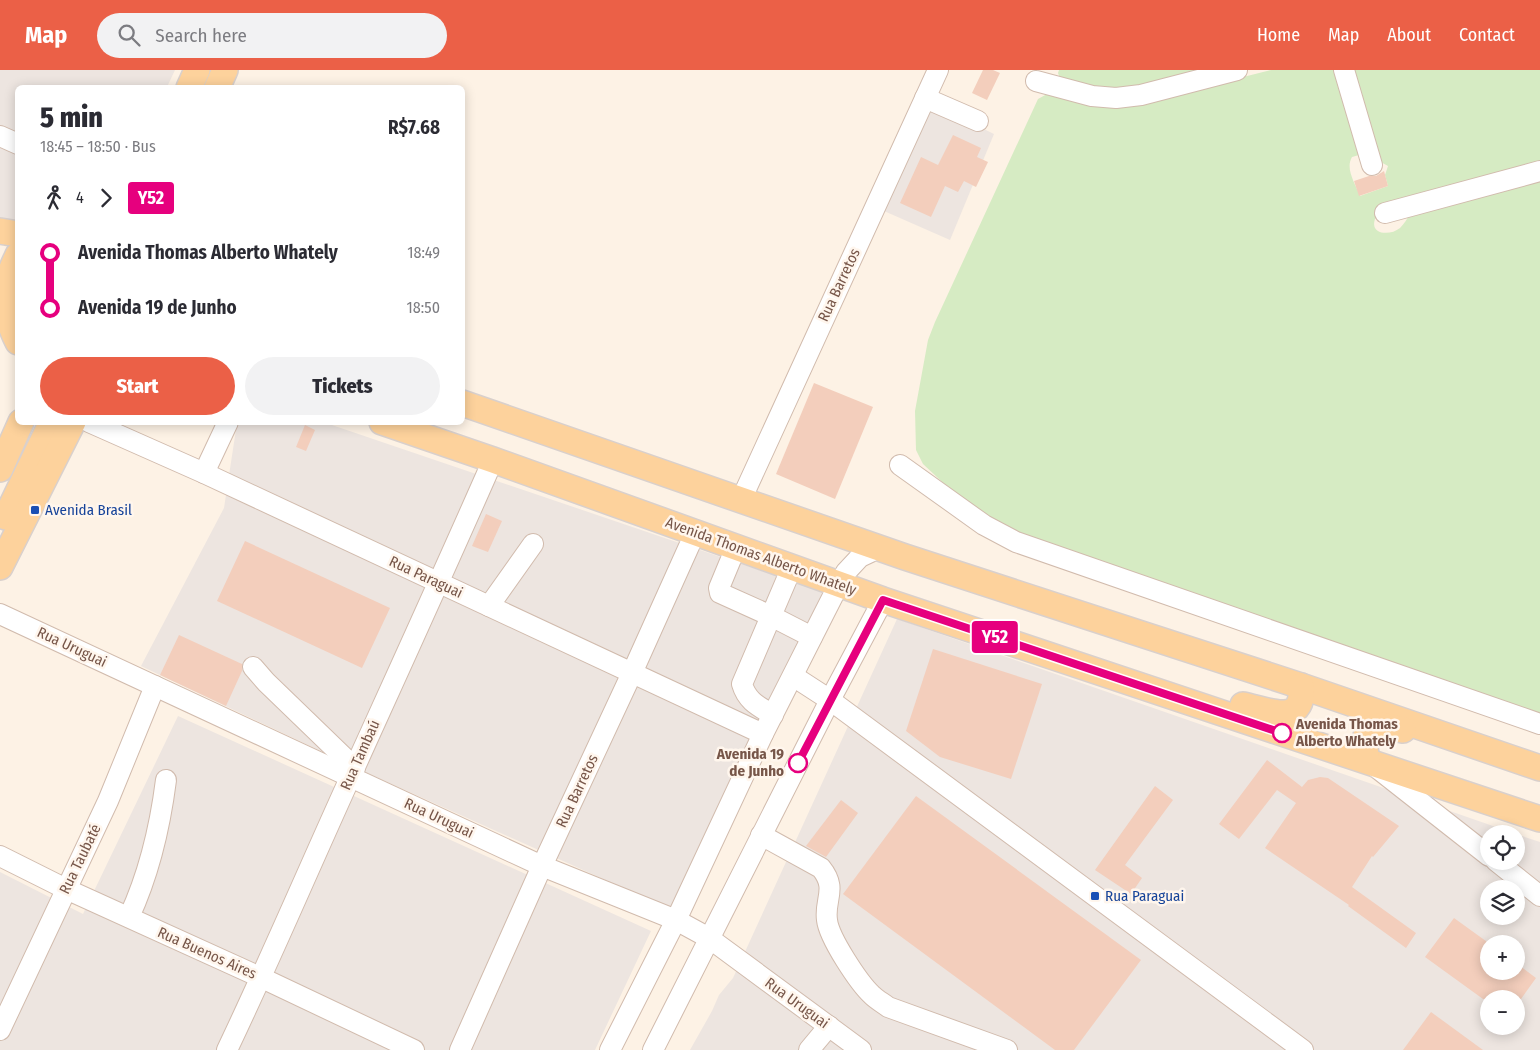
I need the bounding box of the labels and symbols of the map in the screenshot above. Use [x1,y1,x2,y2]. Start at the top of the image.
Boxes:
street label: Rua Barretos [814,245,864,325]
place label: Avenida Brasil [45,501,132,519]
marker: Avenida Brasil [29,504,41,516]
street label: Avenida Thomas Alberto Whately [663,513,859,599]
street label: Rua Paraguai [386,552,466,602]
line badge: Y52 [966,621,1024,653]
street label: Rua Uruguai [34,623,110,671]
place label: Avenida Thomas Alberto Whately [1295,715,1398,750]
street label: Rua Tambaú [337,717,383,793]
marker: Avenida Thomas Alberto Whately [1272,723,1292,743]
place label: Avenida 19 de Junho [716,745,784,780]
street label: Rua Barretos [552,751,602,831]
marker: Avenida 19 de Junho [788,753,808,773]
street label: Rua Uruguai [401,794,477,842]
street label: Rua Taubaté [55,821,105,897]
place label: Rua Paraguai [1105,887,1184,905]
marker: Rua Paraguai [1089,890,1101,902]
street label: Rua Buenos Aires [155,923,259,983]
street label: Rua Uruguai [762,974,832,1032]

